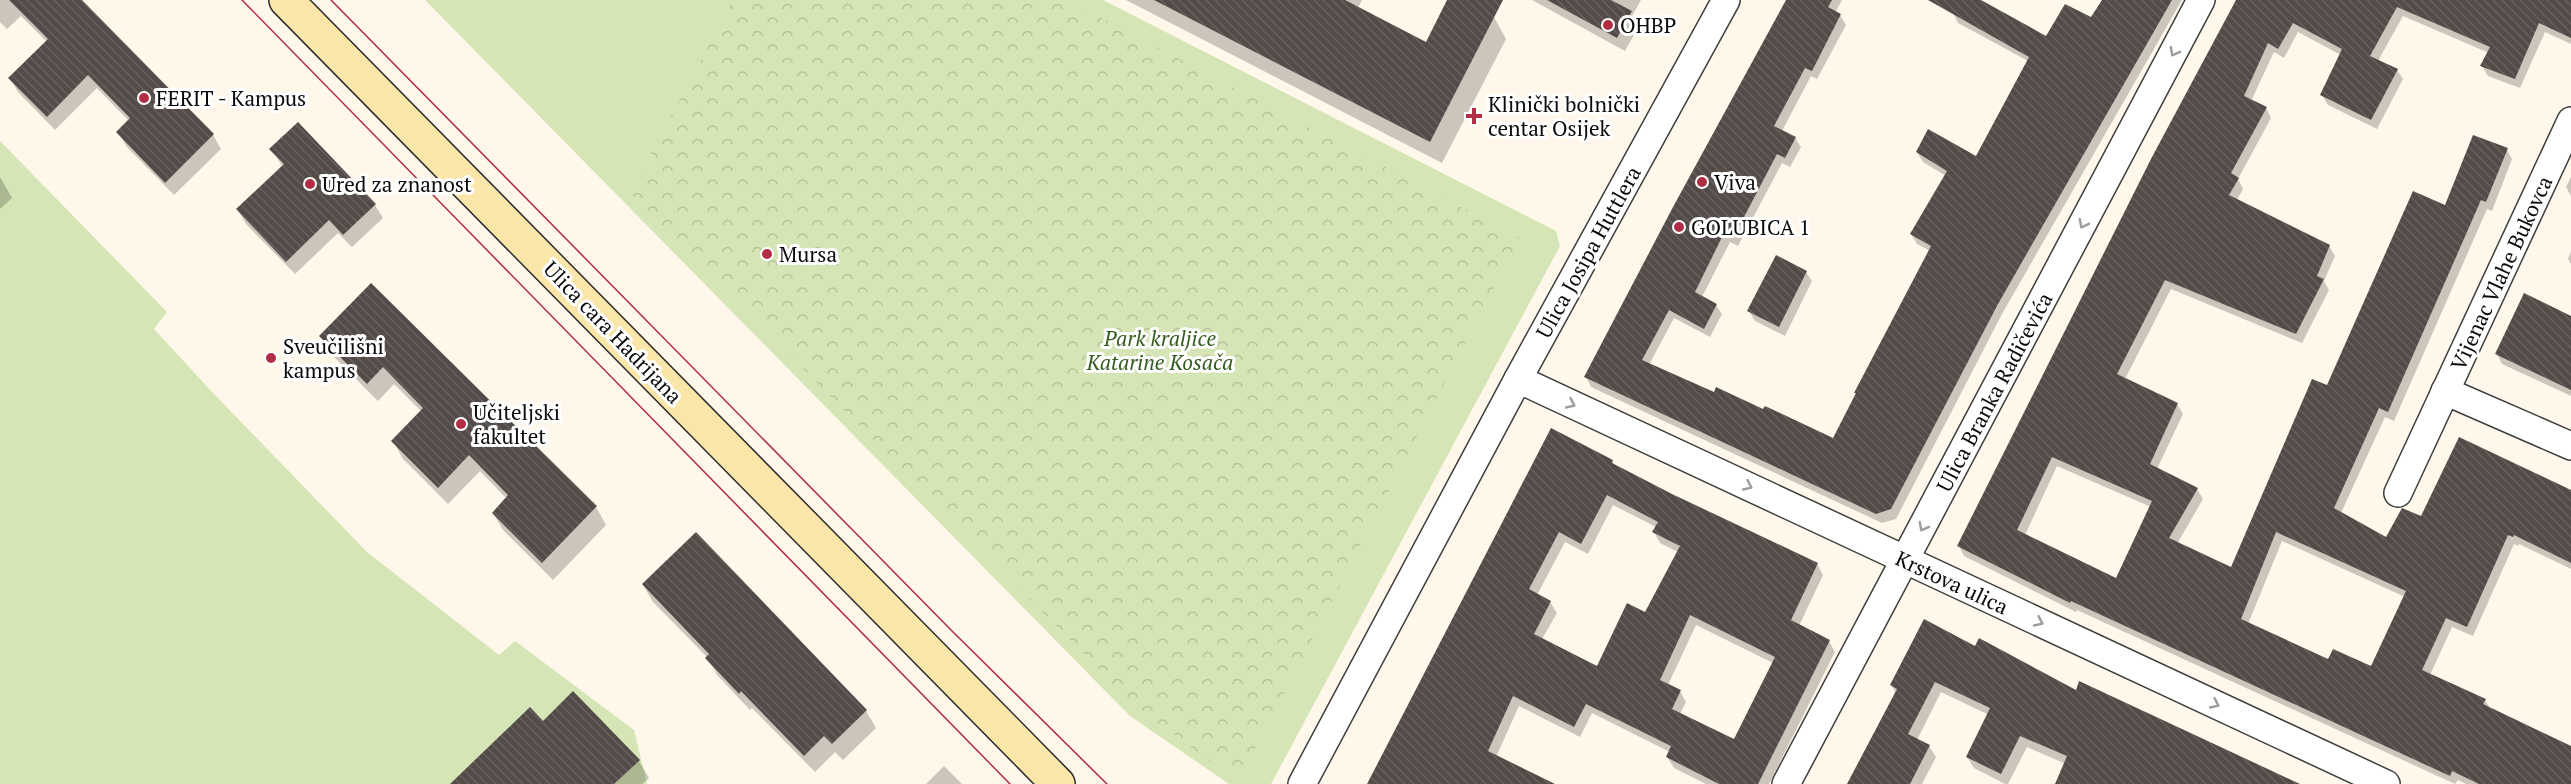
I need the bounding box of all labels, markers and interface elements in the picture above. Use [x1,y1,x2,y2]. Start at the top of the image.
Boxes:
place label: OHBP [1620,11,1676,39]
marker: OHBP [1601,18,1615,32]
one-way arrow [2169,45,2181,56]
place label: FERIT - Kampus [156,84,306,112]
place label: Klinički bolnički centar Osijek [1488,90,1640,142]
marker: FERIT - Kampus [137,91,151,105]
marker: Klinički bolnički centar Osijek [1465,107,1483,125]
street label: Ulica Josipa Huttlera [1529,161,1647,343]
place label: Viva [1714,168,1756,196]
place label: Ured za znanost [322,170,472,198]
street label: Vijenac Vlahe Bukovca [2444,171,2559,375]
marker: Viva [1695,175,1709,189]
marker: Ured za znanost [303,177,317,191]
place label: GOLUBICA 1 [1691,213,1810,241]
one-way arrow [2079,218,2090,229]
marker: GOLUBICA 1 [1672,220,1686,234]
place label: Mursa [779,240,837,268]
marker: Mursa [760,247,774,261]
street label: Ulica cara Hadrijana [538,255,689,410]
street label: Ulica Branka Radičevića [1930,287,2059,496]
park label: Park kraljice Katarine Kosača [1086,324,1233,376]
place label: Sveučilišni kampus [283,332,384,384]
marker: Sveučilišni kampus [264,351,278,365]
one-way arrow [1565,396,1576,408]
place label: Učiteljski fakultet [473,398,560,450]
marker: Učiteljski fakultet [454,417,468,431]
one-way arrow [1741,479,1752,491]
one-way arrow [1919,521,1930,531]
street label: Krstova ulica [1891,544,2013,620]
one-way arrow [2032,615,2043,627]
one-way arrow [2209,697,2220,709]

